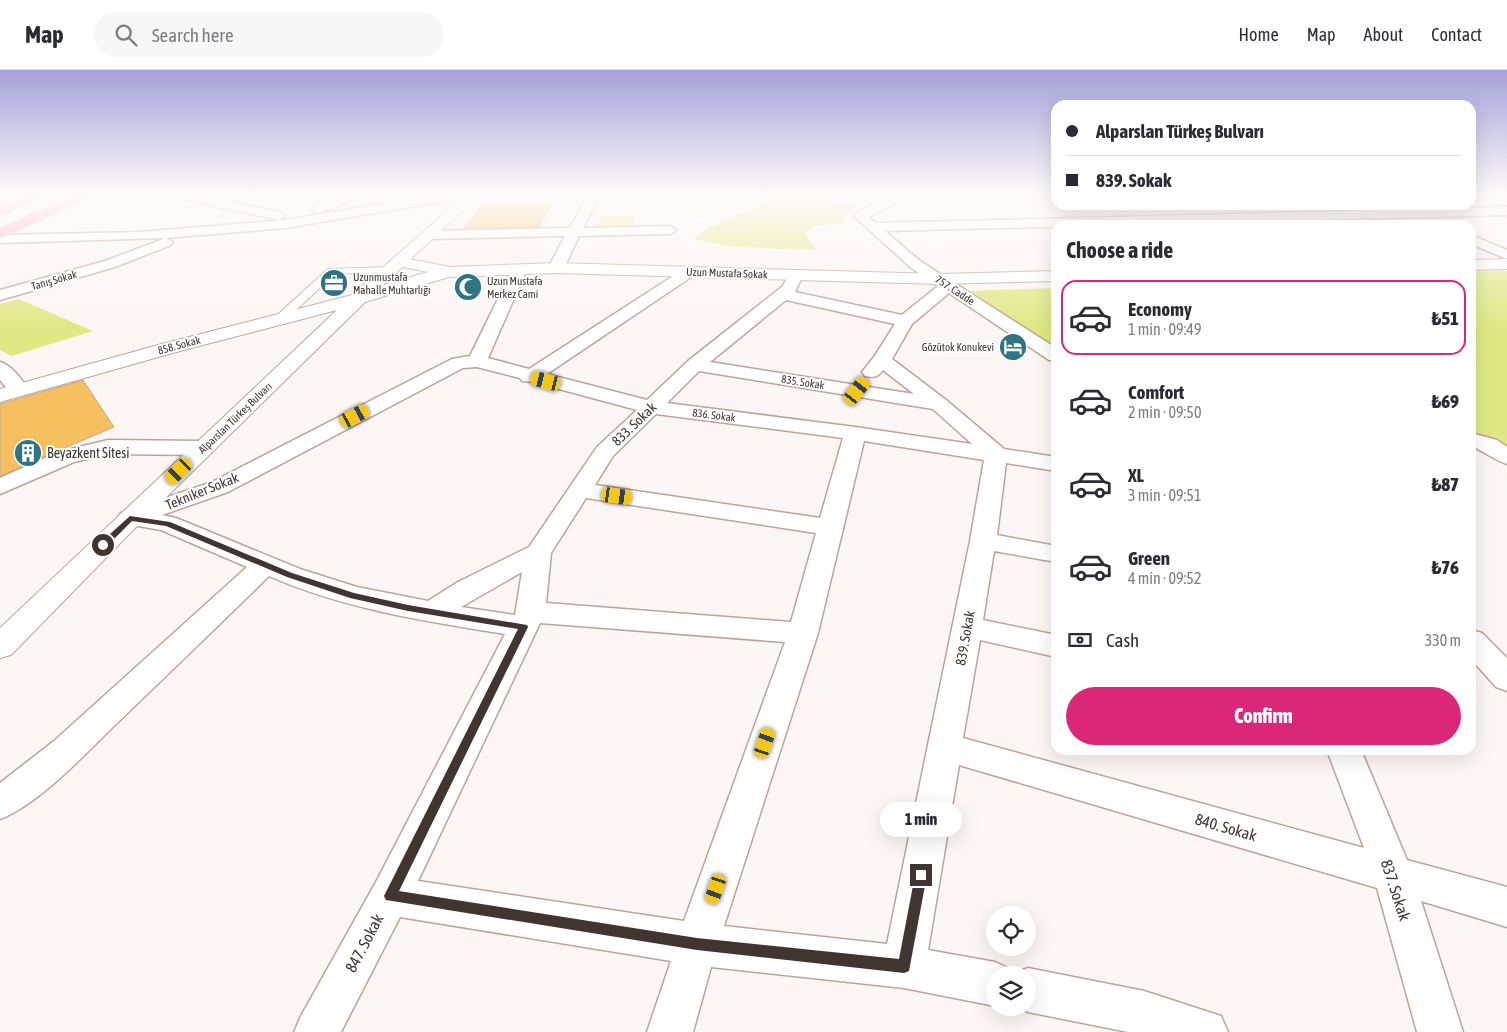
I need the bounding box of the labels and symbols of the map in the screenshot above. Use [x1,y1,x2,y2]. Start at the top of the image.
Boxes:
street label: Uzun Mustafa Sokak [686,266,768,280]
street label: Tanış Sokak [30,268,78,292]
office icon: Uzunmustafa Mahalle Muhtarlığı [319,268,349,298]
place label: Uzunmustafa Mahalle Muhtarlığı [353,271,430,296]
mosque icon: Uzun Mustafa Merkez Cami [453,272,483,302]
street label: 757. Cadde [933,273,977,307]
place label: Uzun Mustafa Merkez Cami [487,275,543,300]
hotel icon: Gözütok Konukevi [998,332,1028,362]
street label: 858. Sokak [156,334,202,356]
place label: Gözütok Konukevi [922,341,994,353]
car [529,370,562,392]
street label: 835. Sokak [781,373,826,391]
car [841,375,872,407]
street label: Alparslan Türkeş Bulvarı [196,380,274,456]
street label: 833. Sokak [608,399,660,449]
car [338,402,371,430]
street label: 836. Sokak [692,406,737,424]
building icon: Beyazkent Sitesi [13,438,43,468]
place label: Beyazkent Sitesi [47,445,130,461]
car [162,455,195,487]
street label: Tekniker Sokak [163,469,241,513]
car [601,486,632,506]
route start [92,534,114,556]
street label: 839. Sokak [952,609,978,667]
car [753,726,776,760]
callout: 1 min [880,802,962,838]
street label: 840. Sokak [1193,810,1259,844]
street label: 837. Sokak [1378,857,1414,923]
route end [910,864,932,886]
car [704,872,727,906]
street label: 847. Sokak [341,911,387,975]

